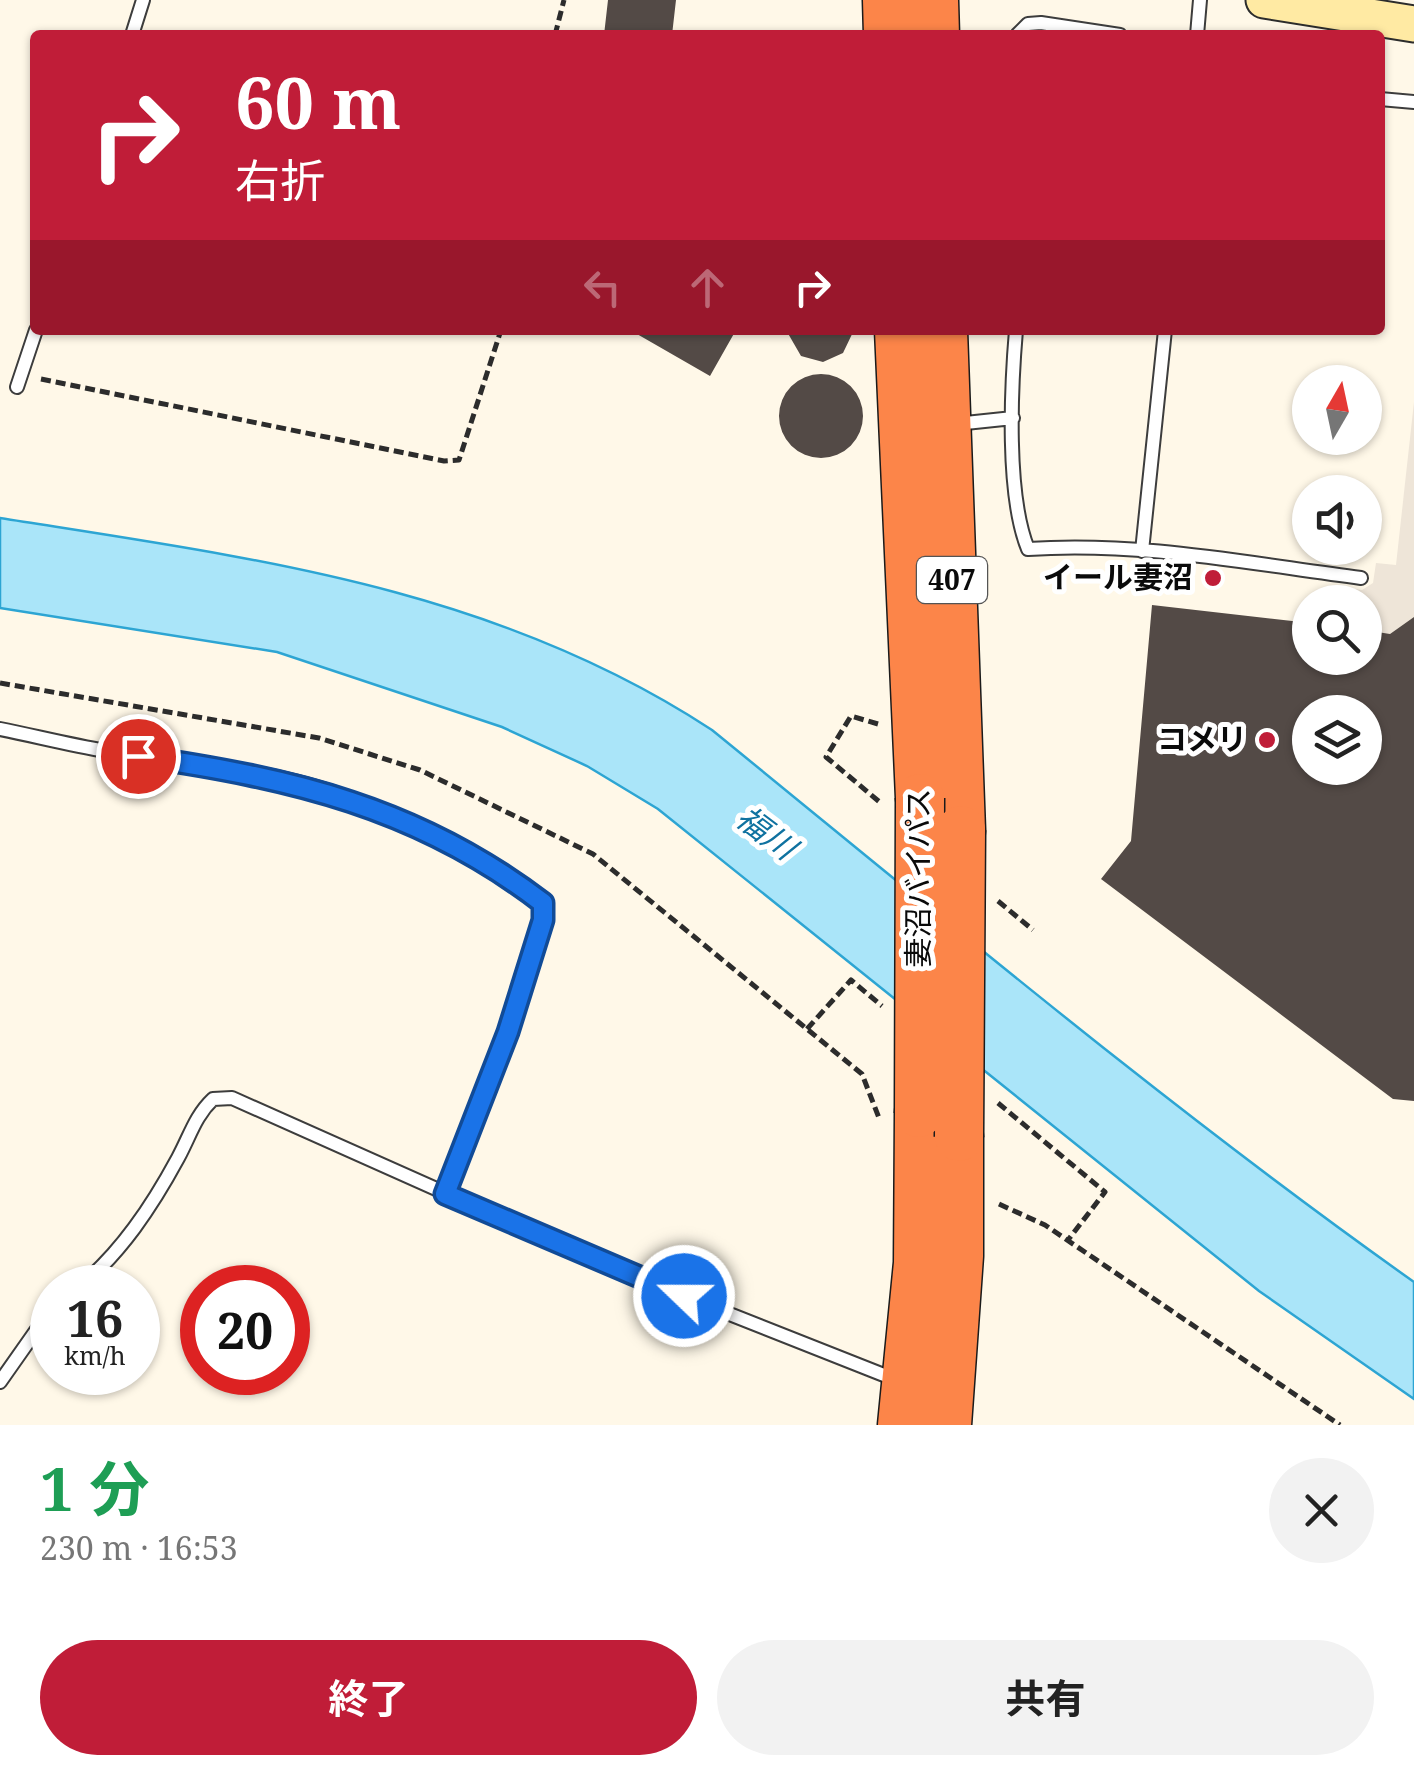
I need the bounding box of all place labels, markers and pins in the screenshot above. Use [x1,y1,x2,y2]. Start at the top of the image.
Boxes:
place label: イール妻沼 [1043,556,1193,597]
marker: イール妻沼 [1202,567,1224,589]
pin [96,714,181,799]
place label: コメリ [1157,718,1247,759]
marker: コメリ [1256,729,1278,751]

